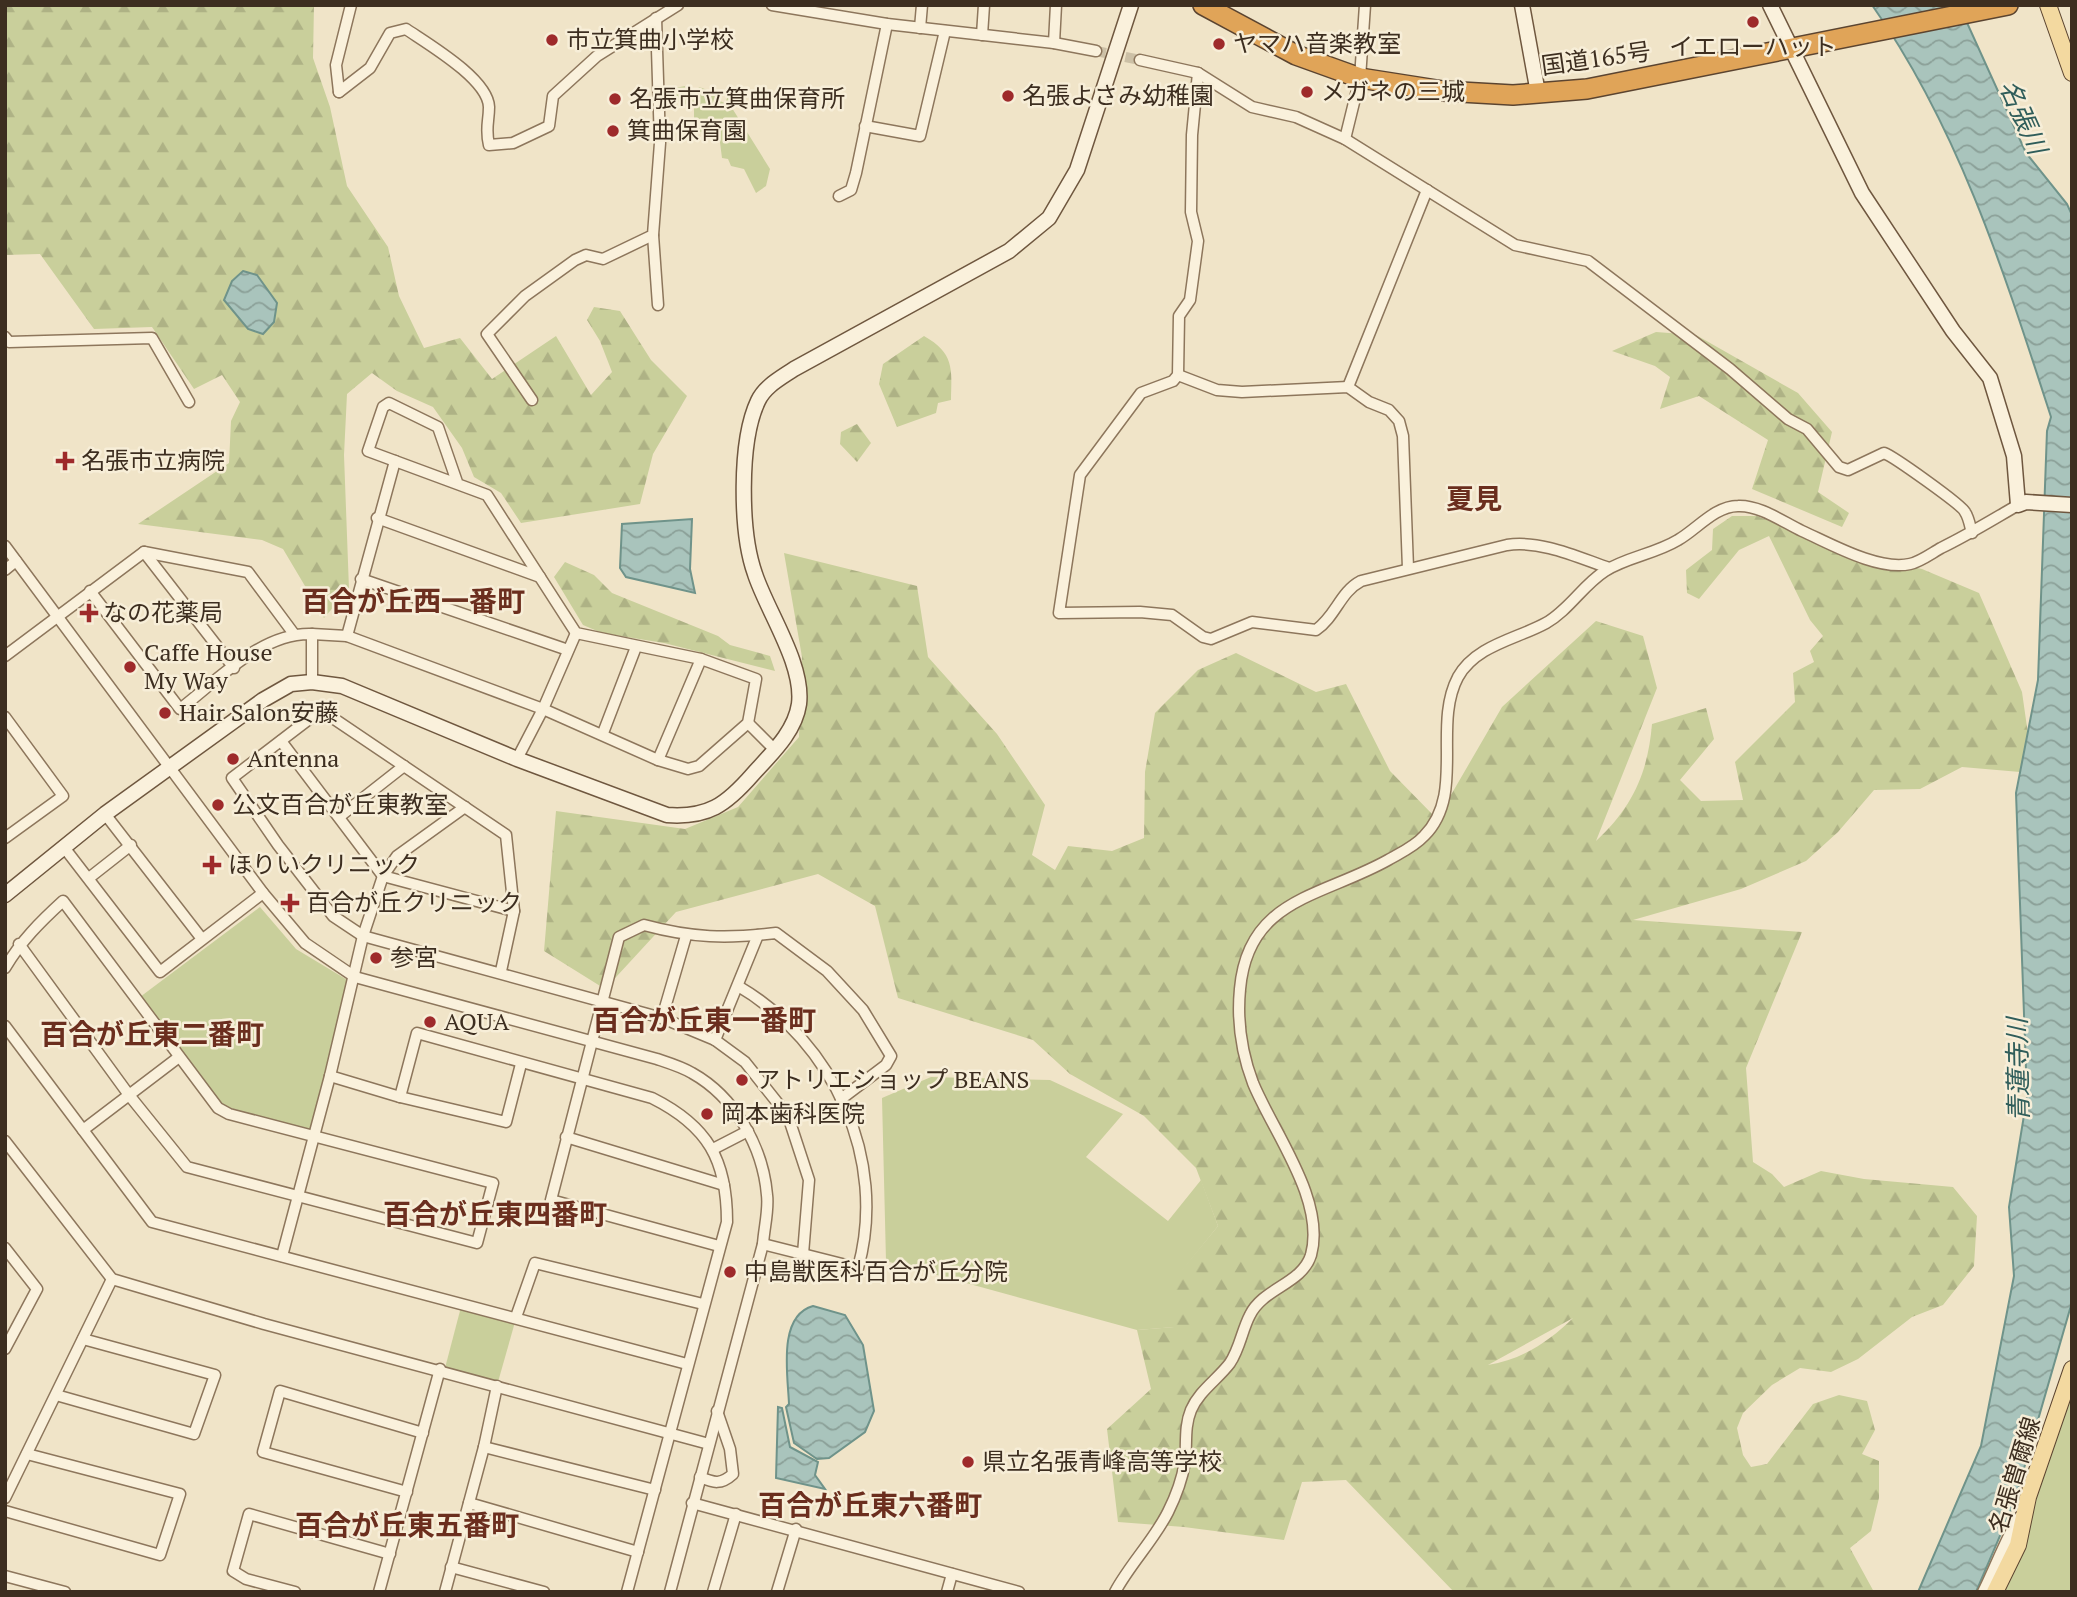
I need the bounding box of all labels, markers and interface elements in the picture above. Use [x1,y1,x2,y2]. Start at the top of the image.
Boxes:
marker: イエローハット [1745,14,1761,30]
place label: 市立箕曲小学校 [566,23,734,55]
place label: ヤマハ音楽教室 [1233,27,1401,59]
place label: イエローハット [1669,30,1837,62]
marker: 市立箕曲小学校 [544,32,560,48]
street label: 国道165号 [1539,34,1653,82]
marker: ヤマハ音楽教室 [1211,36,1227,52]
water label: 名張川 [1993,74,2057,162]
place label: メガネの三城 [1321,75,1465,107]
place label: 名張よさみ幼稚園 [1022,79,1214,111]
place label: 名張市立箕曲保育所 [629,82,845,114]
marker: メガネの三城 [1299,84,1315,100]
marker: 名張よさみ幼稚園 [1000,88,1016,104]
marker: 名張市立箕曲保育所 [607,91,623,107]
place label: 箕曲保育園 [627,114,747,146]
marker: 箕曲保育園 [605,123,621,139]
place label: 名張市立病院 [81,444,225,476]
marker: 名張市立病院 [55,451,75,471]
district label: 夏見 [1446,480,1502,517]
district label: 百合が丘西一番町 [301,582,525,619]
place label: なの花薬局 [103,596,223,628]
marker: なの花薬局 [81,605,97,621]
place label: Caffe House My Way [144,636,272,696]
marker: Caffe House My Way [122,659,138,675]
place label: Hair Salon安藤 [179,696,339,728]
marker: Hair Salon安藤 [157,705,173,721]
place label: Antenna [247,742,339,774]
marker: Antenna [225,751,241,767]
place label: 公文百合が丘東教室 [232,788,448,820]
marker: 公文百合が丘東教室 [210,797,226,813]
place label: ほりいクリニック [228,848,420,880]
marker: ほりいクリニック [202,855,222,875]
place label: 百合が丘クリニック [306,886,522,918]
marker: 百合が丘クリニック [280,893,300,913]
place label: 参宮 [390,941,438,973]
marker: 参宮 [368,950,384,966]
district label: 百合が丘東一番町 [592,1001,816,1038]
place label: AQUA [444,1005,510,1037]
marker: AQUA [422,1014,438,1030]
district label: 百合が丘東二番町 [40,1015,264,1052]
water label: 青蓮寺川 [1999,1015,2035,1122]
place label: アトリエショップ BEANS [756,1063,1029,1095]
marker: アトリエショップ BEANS [734,1072,750,1088]
place label: 岡本歯科医院 [721,1097,865,1129]
marker: 岡本歯科医院 [699,1106,715,1122]
district label: 百合が丘東四番町 [383,1195,607,1232]
place label: 中島獣医科百合が丘分院 [744,1255,1008,1287]
marker: 中島獣医科百合が丘分院 [722,1264,738,1280]
street label: 名張曽爾線 [1981,1413,2047,1537]
place label: 県立名張青峰高等学校 [982,1445,1222,1477]
marker: 県立名張青峰高等学校 [960,1454,976,1470]
district label: 百合が丘東六番町 [758,1486,982,1523]
district label: 百合が丘東五番町 [295,1506,519,1543]

